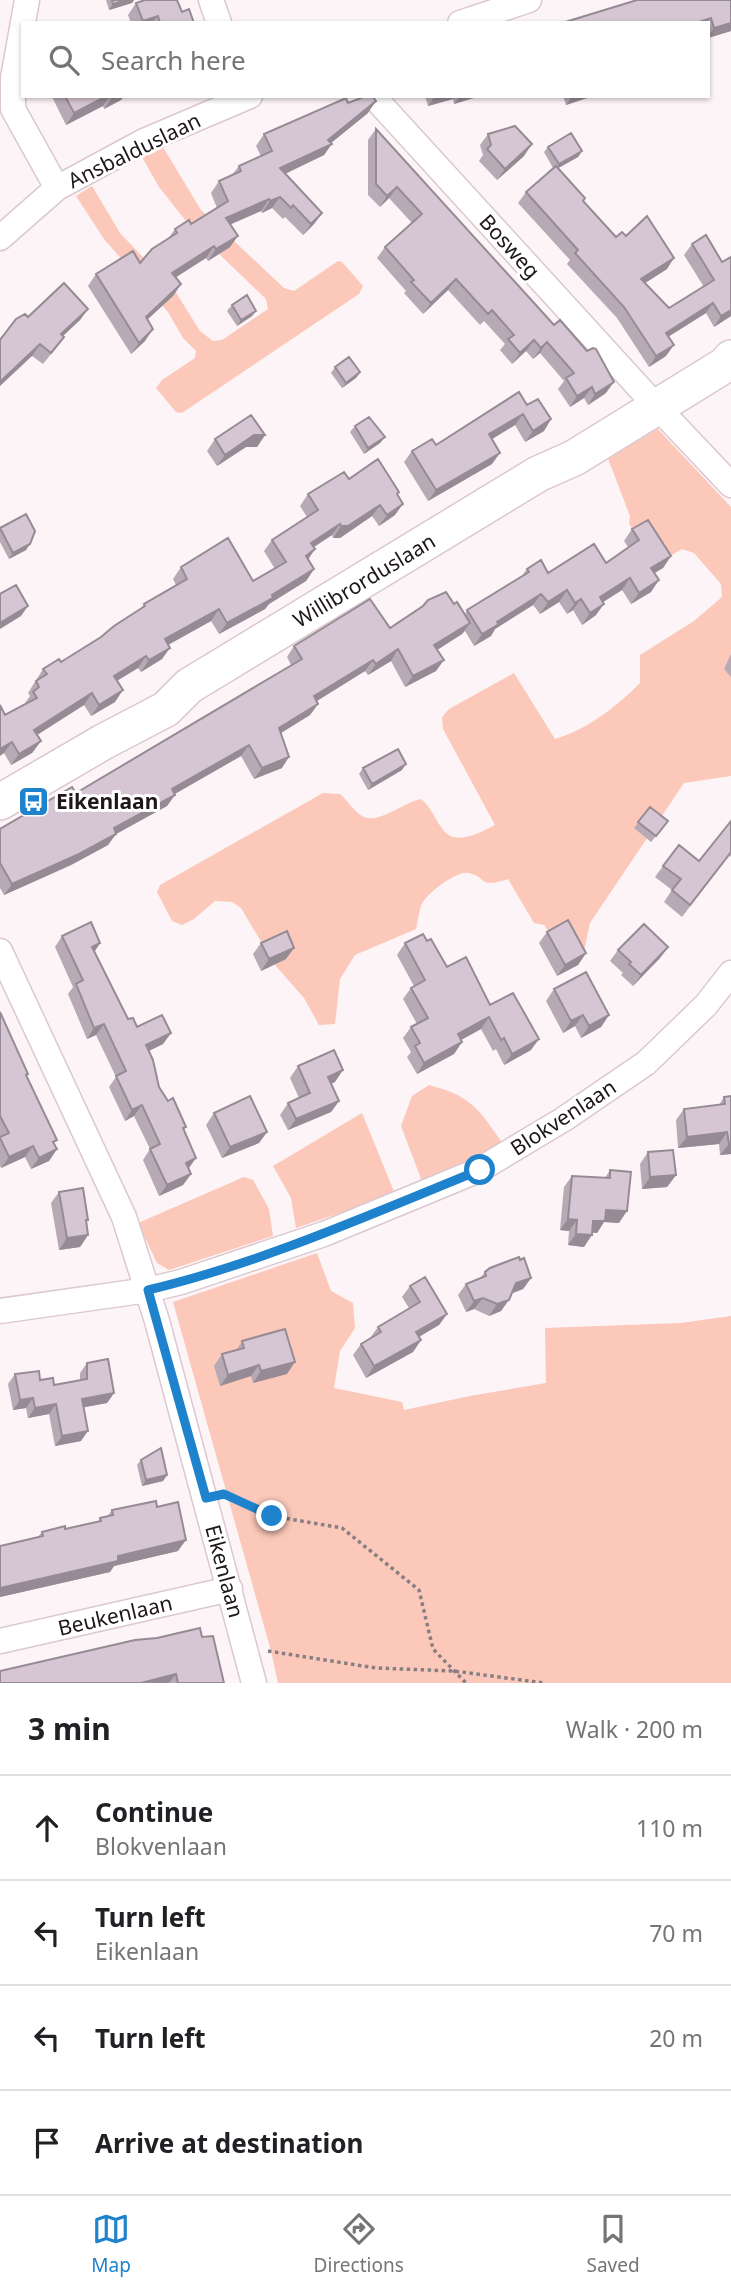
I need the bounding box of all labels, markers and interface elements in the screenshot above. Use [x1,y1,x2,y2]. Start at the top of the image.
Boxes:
search box [21,21,710,98]
icon: search [45,41,83,79]
text: Search here [101,42,246,78]
street label: Ansbalduslaan [63,106,205,194]
street label: Bosweg [474,208,546,284]
street label: Willibrorduslaan [288,526,440,634]
bus stop icon: Eikenlaan [16,784,50,818]
place label: Eikenlaan [56,787,158,815]
street label: Blokvenlaan [505,1072,621,1162]
route start [464,1154,495,1185]
route end [256,1500,287,1531]
street label: Eikenlaan [199,1521,251,1621]
street label: Beukenlaan [55,1588,175,1642]
text: 3 min [28,1708,111,1749]
text: Walk · 200 m [566,1713,703,1745]
text: Continue [95,1794,213,1830]
icon: ahead [28,1809,66,1847]
text: 110 m [636,1812,703,1844]
text: Blokvenlaan [95,1830,227,1862]
text: Turn left [95,1899,206,1935]
icon: left [28,1914,66,1952]
text: 70 m [649,1917,703,1949]
text: Eikenlaan [95,1935,199,1967]
icon: left [28,2019,66,2057]
text: Turn left [95,2020,206,2056]
text: 20 m [649,2022,703,2054]
icon: arrive [28,2124,66,2162]
text: Arrive at destination [95,2125,364,2161]
tab: Map [91,2210,131,2278]
tab: Directions [314,2210,404,2278]
tab: Saved [586,2210,640,2278]

